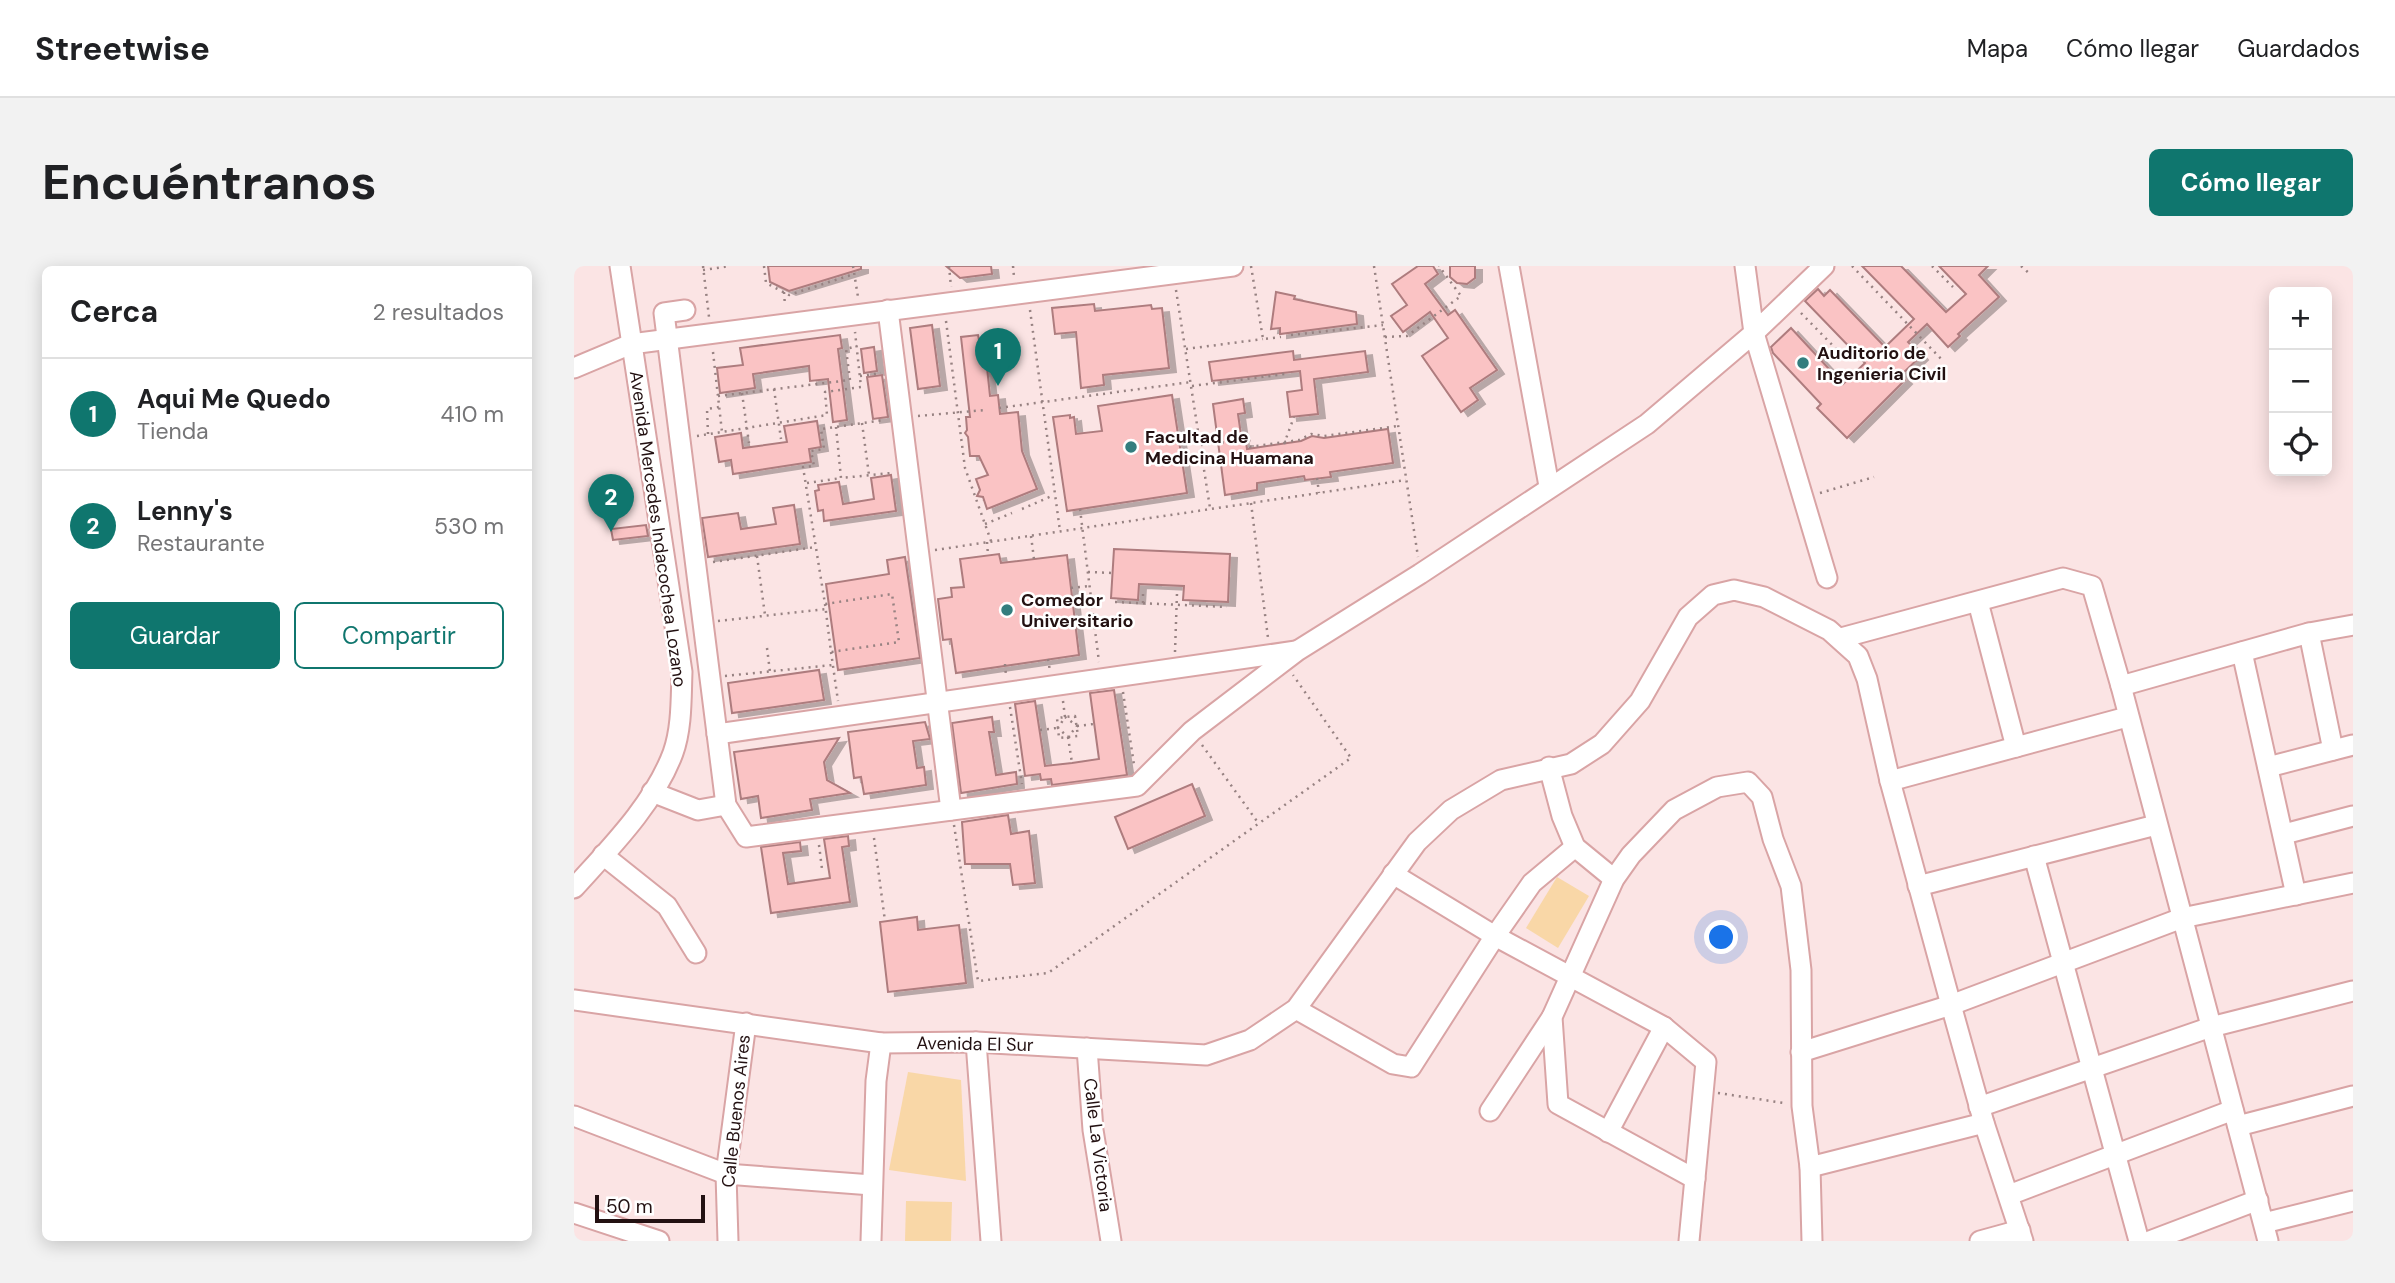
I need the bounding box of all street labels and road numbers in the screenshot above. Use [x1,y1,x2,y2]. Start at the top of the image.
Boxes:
street label: Avenida Mercedes Indacochea Lozano [624,369,692,689]
street label: Avenida El Sur [916,1031,1034,1057]
street label: Calle Buenos Aires [716,1033,756,1189]
street label: Calle La Victoria [1078,1077,1118,1213]

